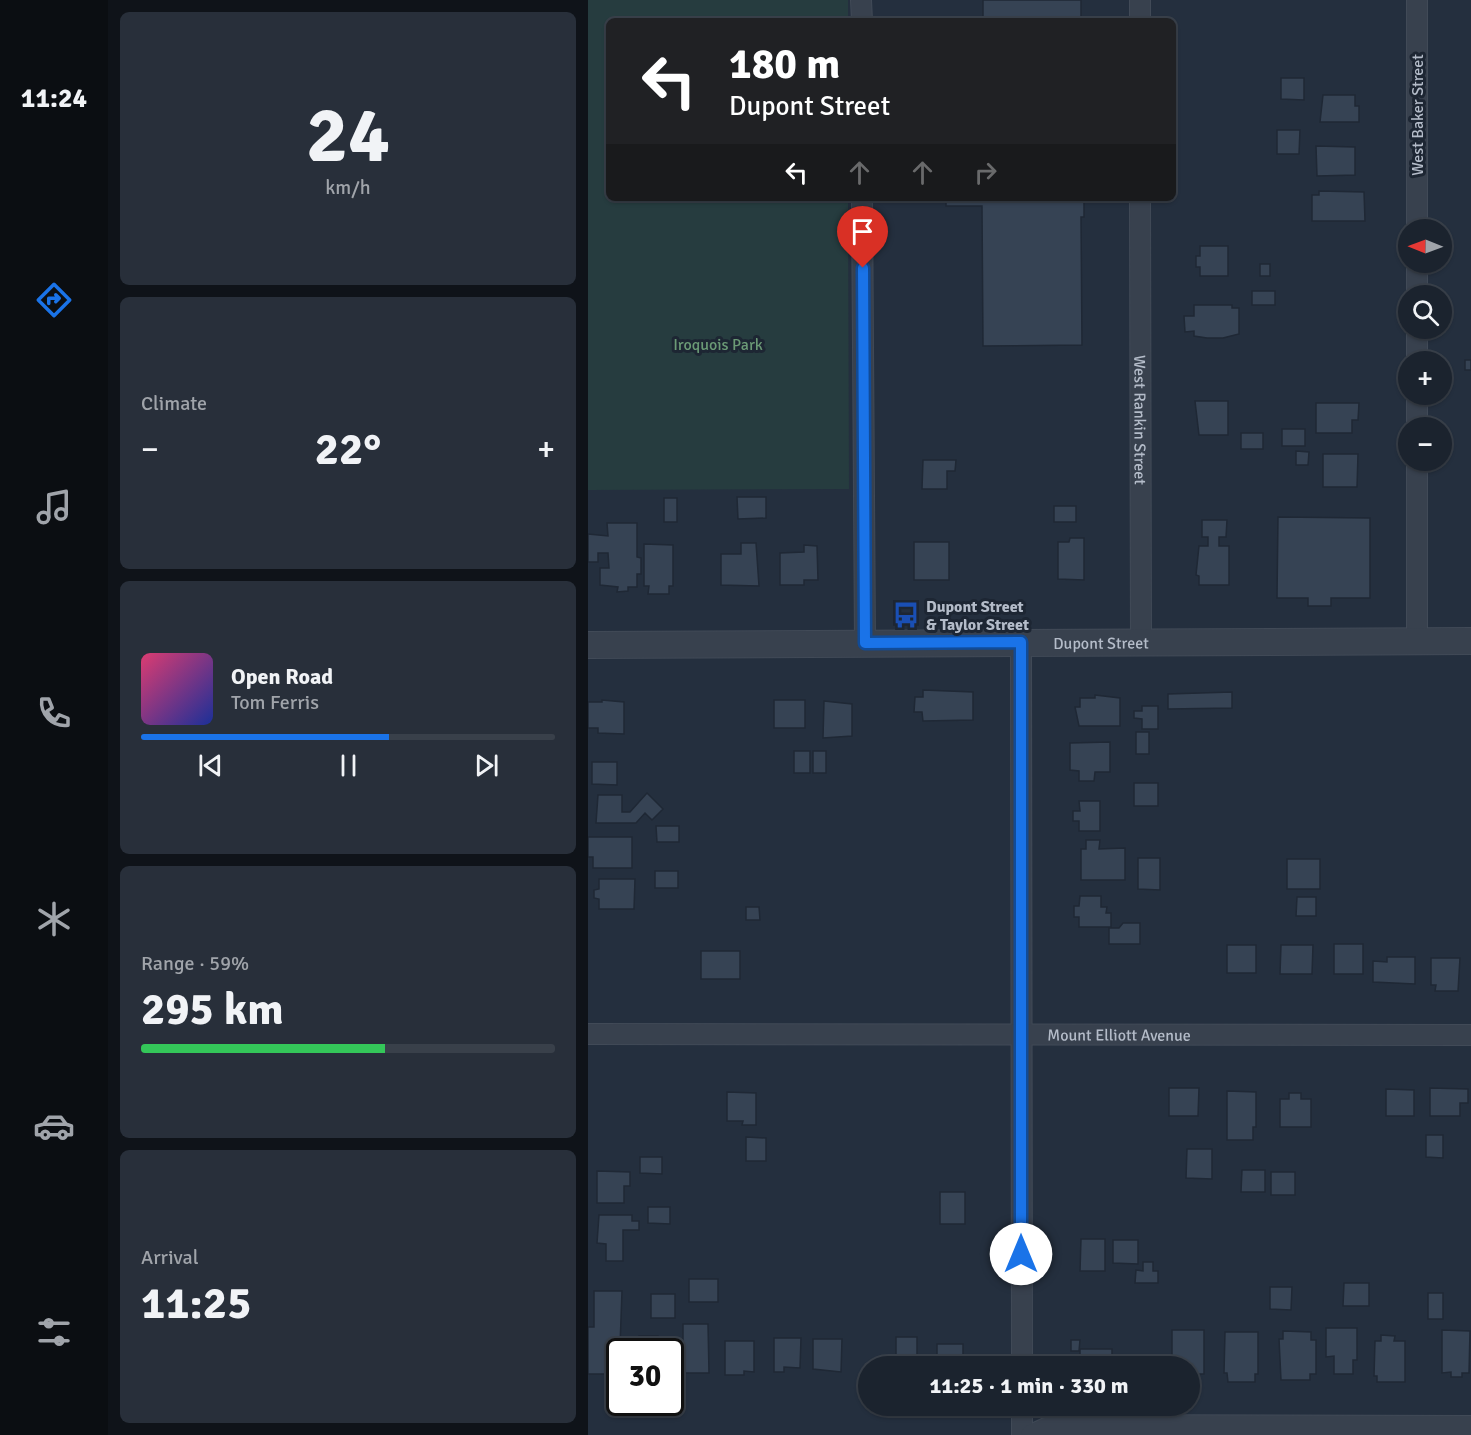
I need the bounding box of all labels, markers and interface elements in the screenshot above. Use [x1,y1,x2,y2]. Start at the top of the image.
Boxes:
text: 180 m [729,39,840,90]
icon: left [630,42,708,120]
street label: West Baker Street [1408,54,1428,176]
text: 11:24 [21,82,87,115]
text: 24 [306,88,390,184]
text: Dupont Street [729,90,890,123]
icon: left [780,156,813,189]
icon: ahead [843,156,876,189]
icon: ahead [906,156,939,189]
icon: right [969,156,1002,189]
text: km/h [325,175,371,200]
pin [837,206,888,268]
icon: arrive [846,215,879,248]
north arrow [1398,219,1452,273]
map controls [1398,219,1452,471]
icon: directions [33,279,75,321]
button: search [1398,285,1452,339]
park label: Iroquois Park [673,335,763,355]
button: + [1398,351,1452,405]
street label: West Rankin Street [1129,355,1150,485]
text: Climate [141,391,207,416]
button: − [1398,417,1452,471]
text: 22° [315,422,381,477]
text: − [141,429,159,470]
text: + [537,429,555,470]
icon: music [33,486,75,528]
place label: Dupont Street & Taylor Street [926,597,1029,635]
bus stop icon: Dupont Street & Taylor Street [891,600,921,630]
street label: Dupont Street [1053,633,1149,654]
text: Open Road [231,663,333,690]
text: Tom Ferris [231,690,319,715]
icon: phone [33,692,75,734]
icon: previous [194,749,227,782]
icon: pause [332,749,365,782]
icon: next [470,749,503,782]
icon: climate [33,898,75,940]
text: Range · 59% [141,951,249,976]
text: 295 km [141,982,284,1037]
street label: Mount Elliott Avenue [1047,1026,1191,1046]
icon: car [33,1105,75,1147]
position arrow [989,1222,1053,1286]
text: Arrival [141,1245,199,1270]
text: 11:25 [141,1276,251,1331]
icon: filters [33,1311,75,1353]
speed limit sign: 30 [606,1338,684,1416]
text: 11:25 · 1 min · 330 m [929,1372,1129,1399]

